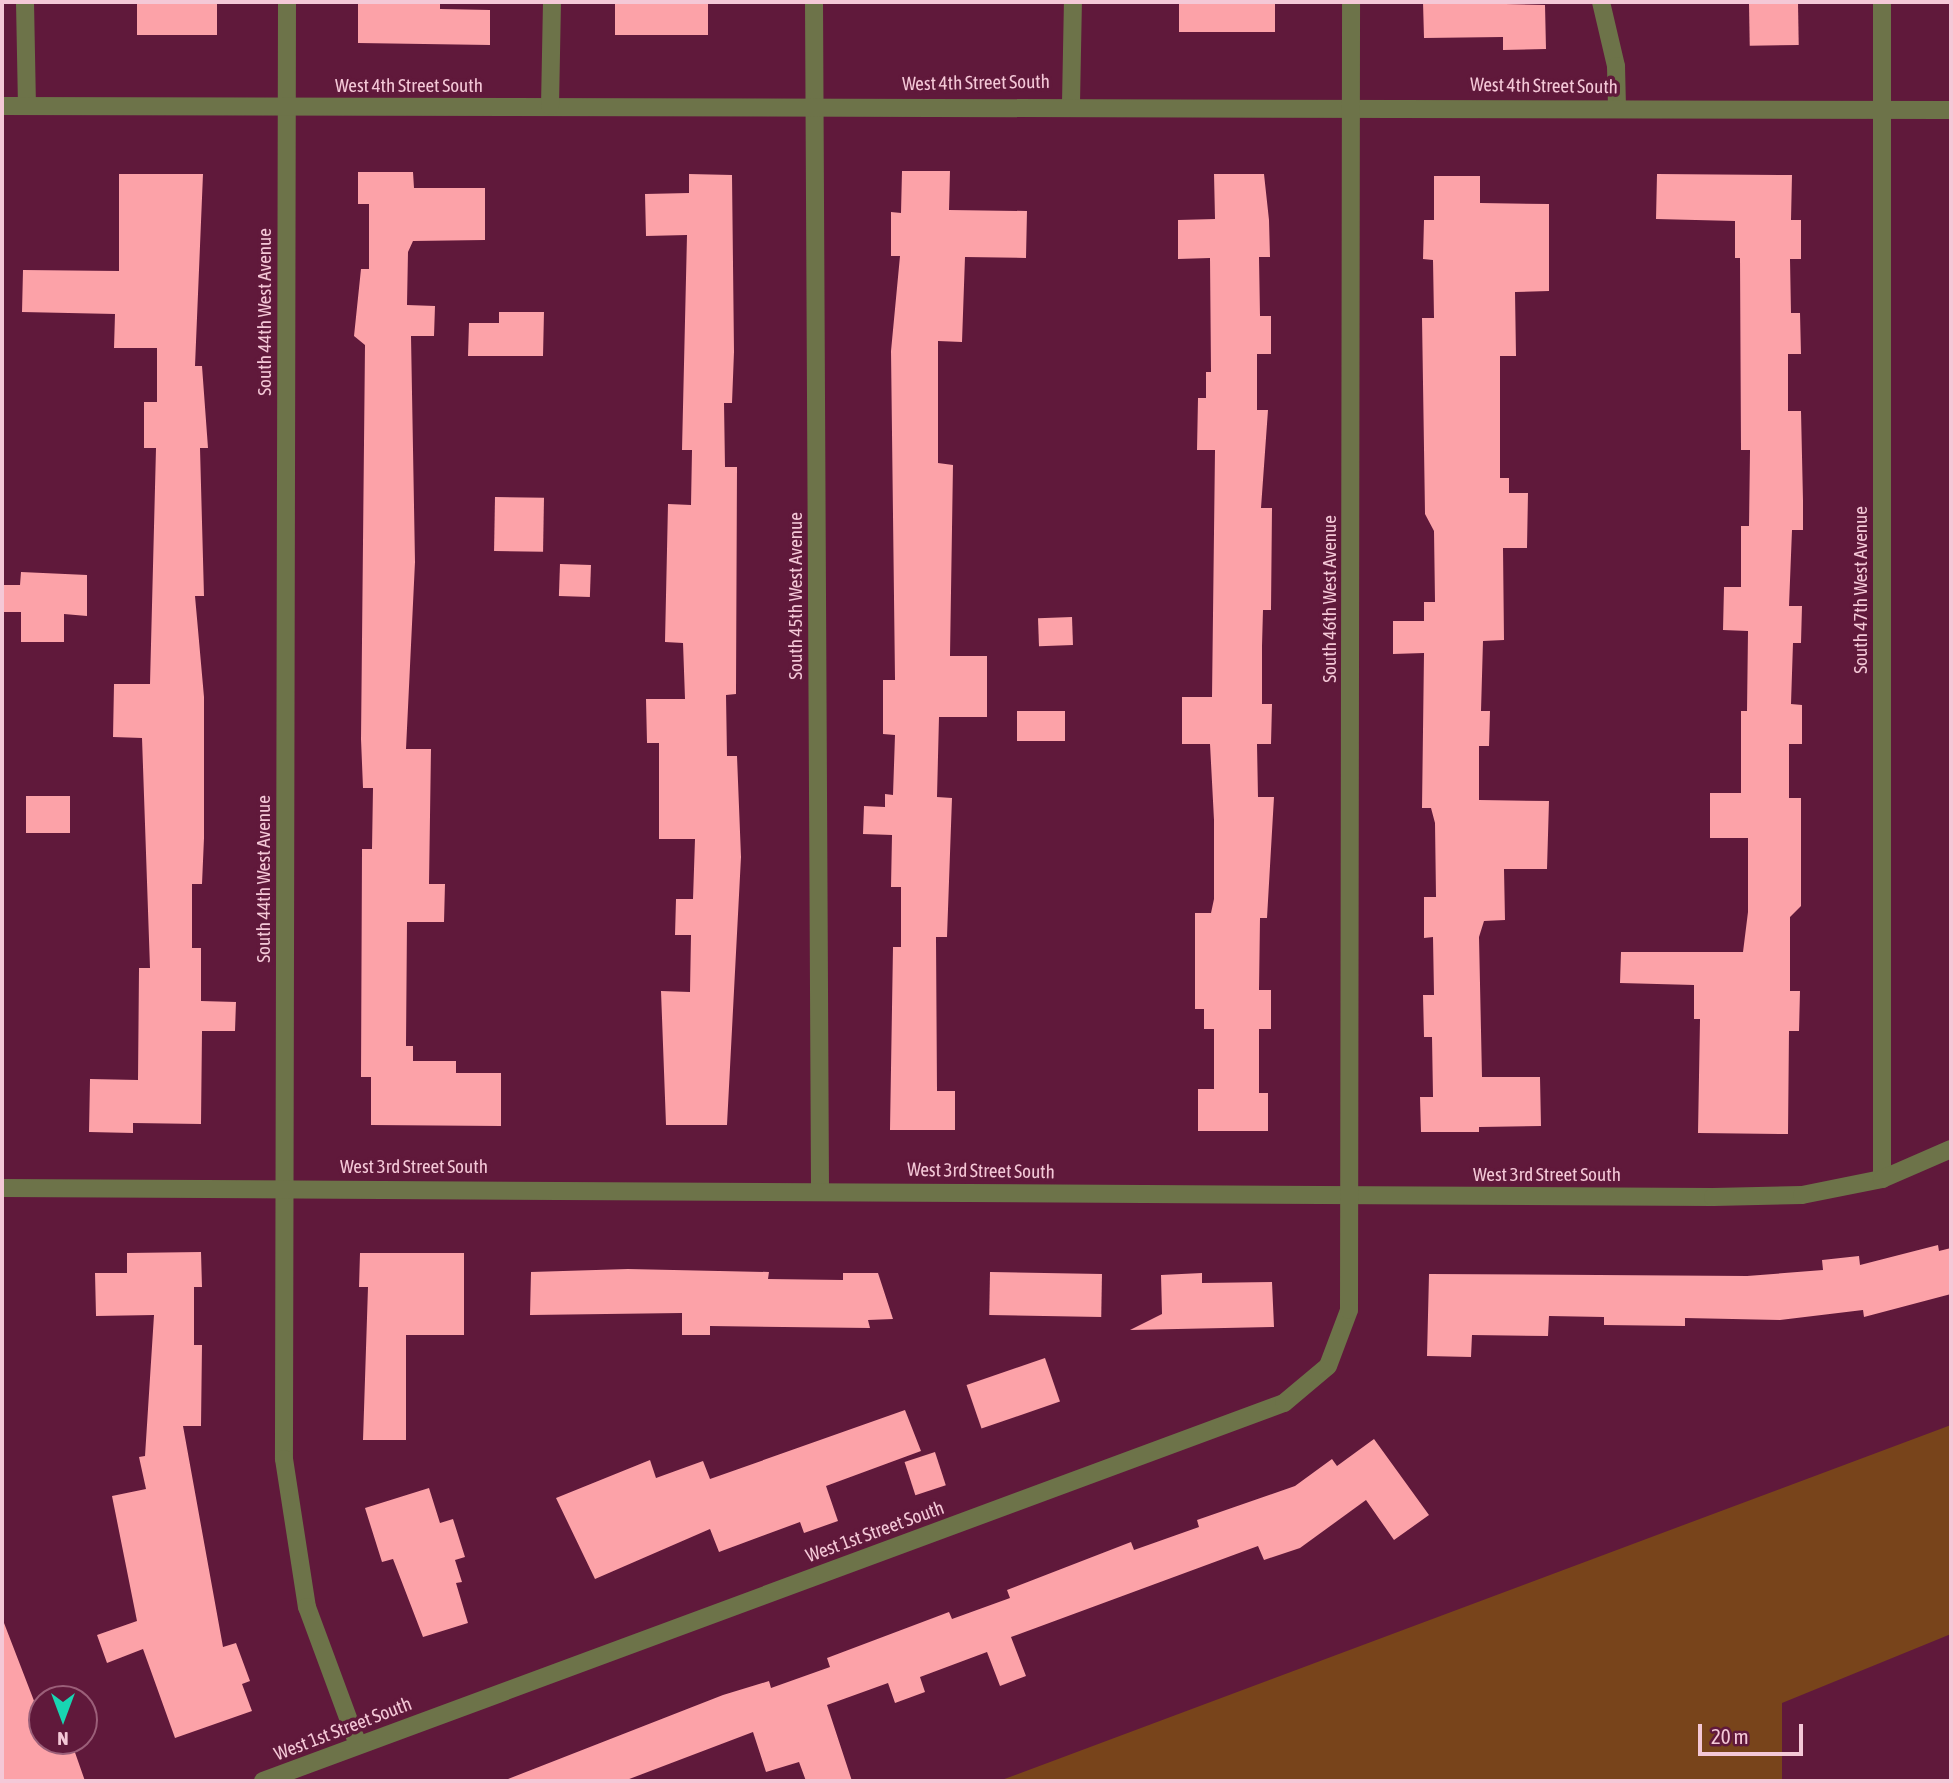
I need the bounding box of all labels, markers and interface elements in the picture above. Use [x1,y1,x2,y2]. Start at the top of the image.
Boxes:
street label: West 4th Street South [902,70,1050,96]
street label: West 4th Street South [1470,73,1618,99]
street label: West 4th Street South [335,75,483,97]
street label: South 44th West Avenue [254,228,276,396]
street label: South 47th West Avenue [1850,506,1872,674]
street label: South 45th West Avenue [785,512,807,680]
street label: South 46th West Avenue [1319,515,1341,683]
street label: South 44th West Avenue [253,795,275,963]
street label: West 3rd Street South [340,1156,488,1178]
street label: West 3rd Street South [907,1158,1055,1184]
street label: West 3rd Street South [1473,1164,1621,1186]
street label: West 1st Street South [803,1496,947,1568]
north arrow [28,1685,98,1755]
street label: West 1st Street South [271,1692,415,1766]
scale bar [1701,1710,1806,1754]
text: 20 m [1711,1724,1749,1748]
text: N [57,1728,69,1750]

